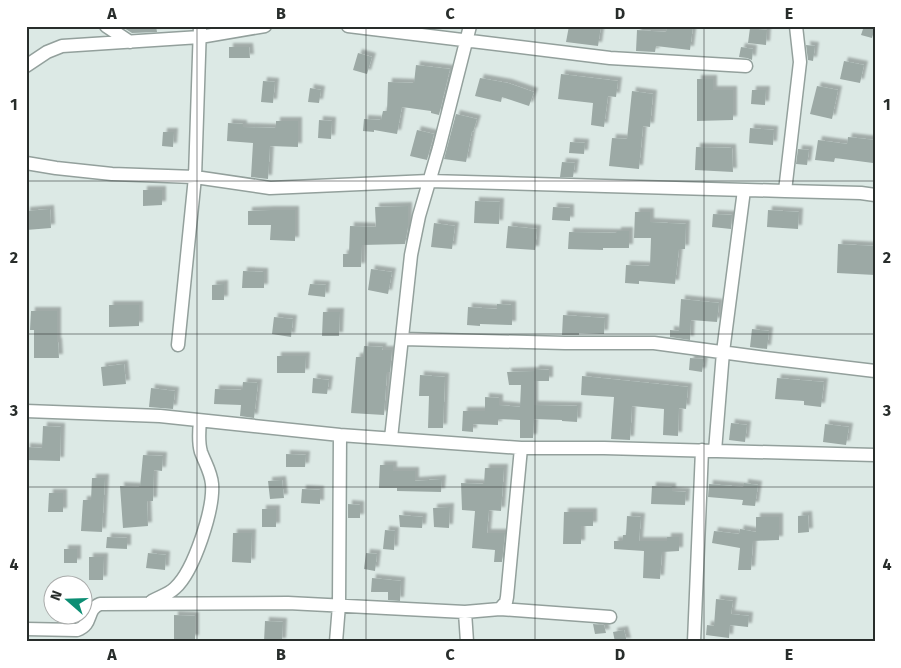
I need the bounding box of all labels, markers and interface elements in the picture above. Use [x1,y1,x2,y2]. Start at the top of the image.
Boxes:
text: A [106,4,117,23]
text: B [276,4,286,23]
text: C [445,4,455,23]
text: D [615,4,625,23]
text: E [785,4,793,23]
text: 1 [10,95,18,114]
text: 1 [883,95,891,114]
text: 2 [10,248,18,267]
text: 2 [883,248,891,267]
text: 3 [9,401,18,420]
text: 3 [882,401,891,420]
text: 4 [9,555,19,574]
text: 4 [882,555,892,574]
north arrow [42,576,92,626]
text: N [47,588,66,603]
text: A [106,645,117,664]
text: B [276,645,286,664]
text: C [445,645,455,664]
text: D [615,645,625,664]
text: E [785,645,793,664]

